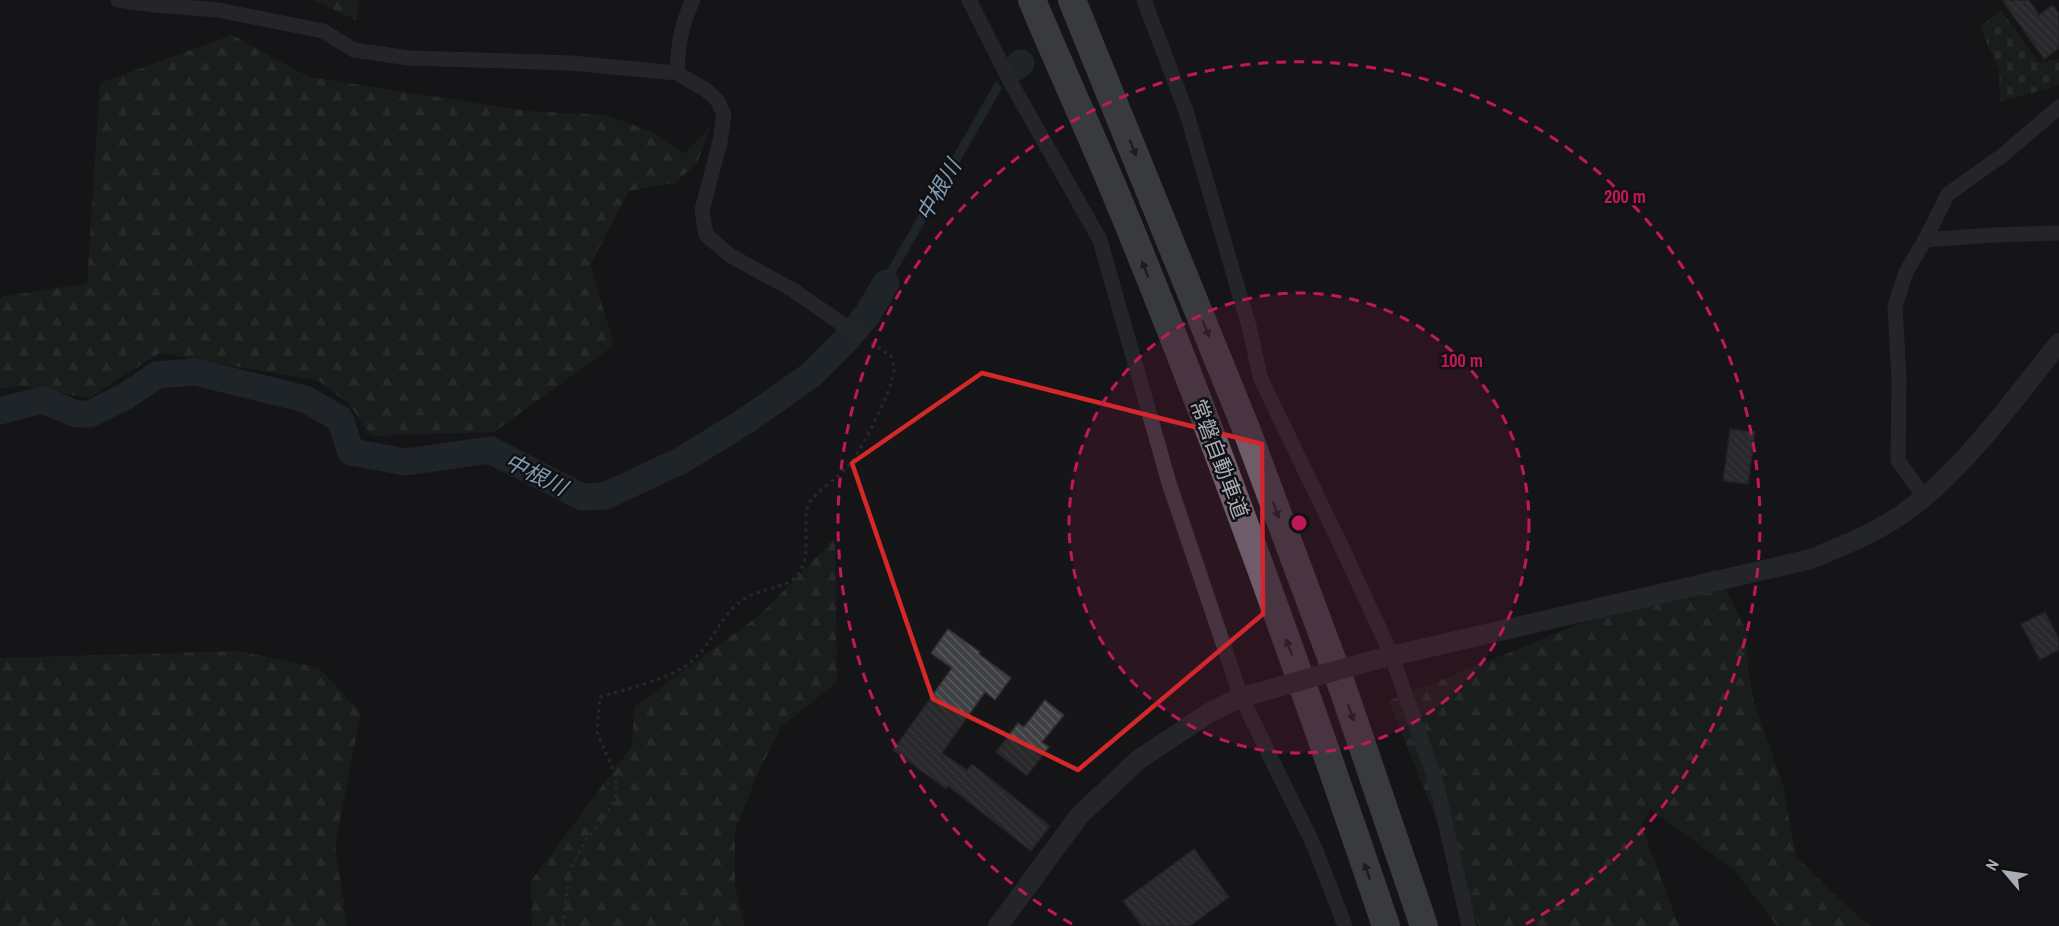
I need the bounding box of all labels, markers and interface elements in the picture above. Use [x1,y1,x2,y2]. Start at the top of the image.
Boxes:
one-way arrow [1128,139,1138,157]
water label: 中根川 [909,152,968,226]
text: 200 m [1604,184,1646,209]
one-way arrow [1139,259,1149,277]
one-way arrow [1201,320,1211,338]
text: 100 m [1441,348,1483,373]
street label: 常磐自動車道 [1183,395,1256,523]
water label: 中根川 [500,446,574,503]
one-way arrow [1271,502,1281,520]
centre of rings [1289,513,1309,533]
one-way arrow [1284,638,1293,656]
one-way arrow [1347,704,1356,722]
north arrow [1975,842,2035,902]
text: N [1980,855,2004,874]
one-way arrow [1362,862,1372,880]

